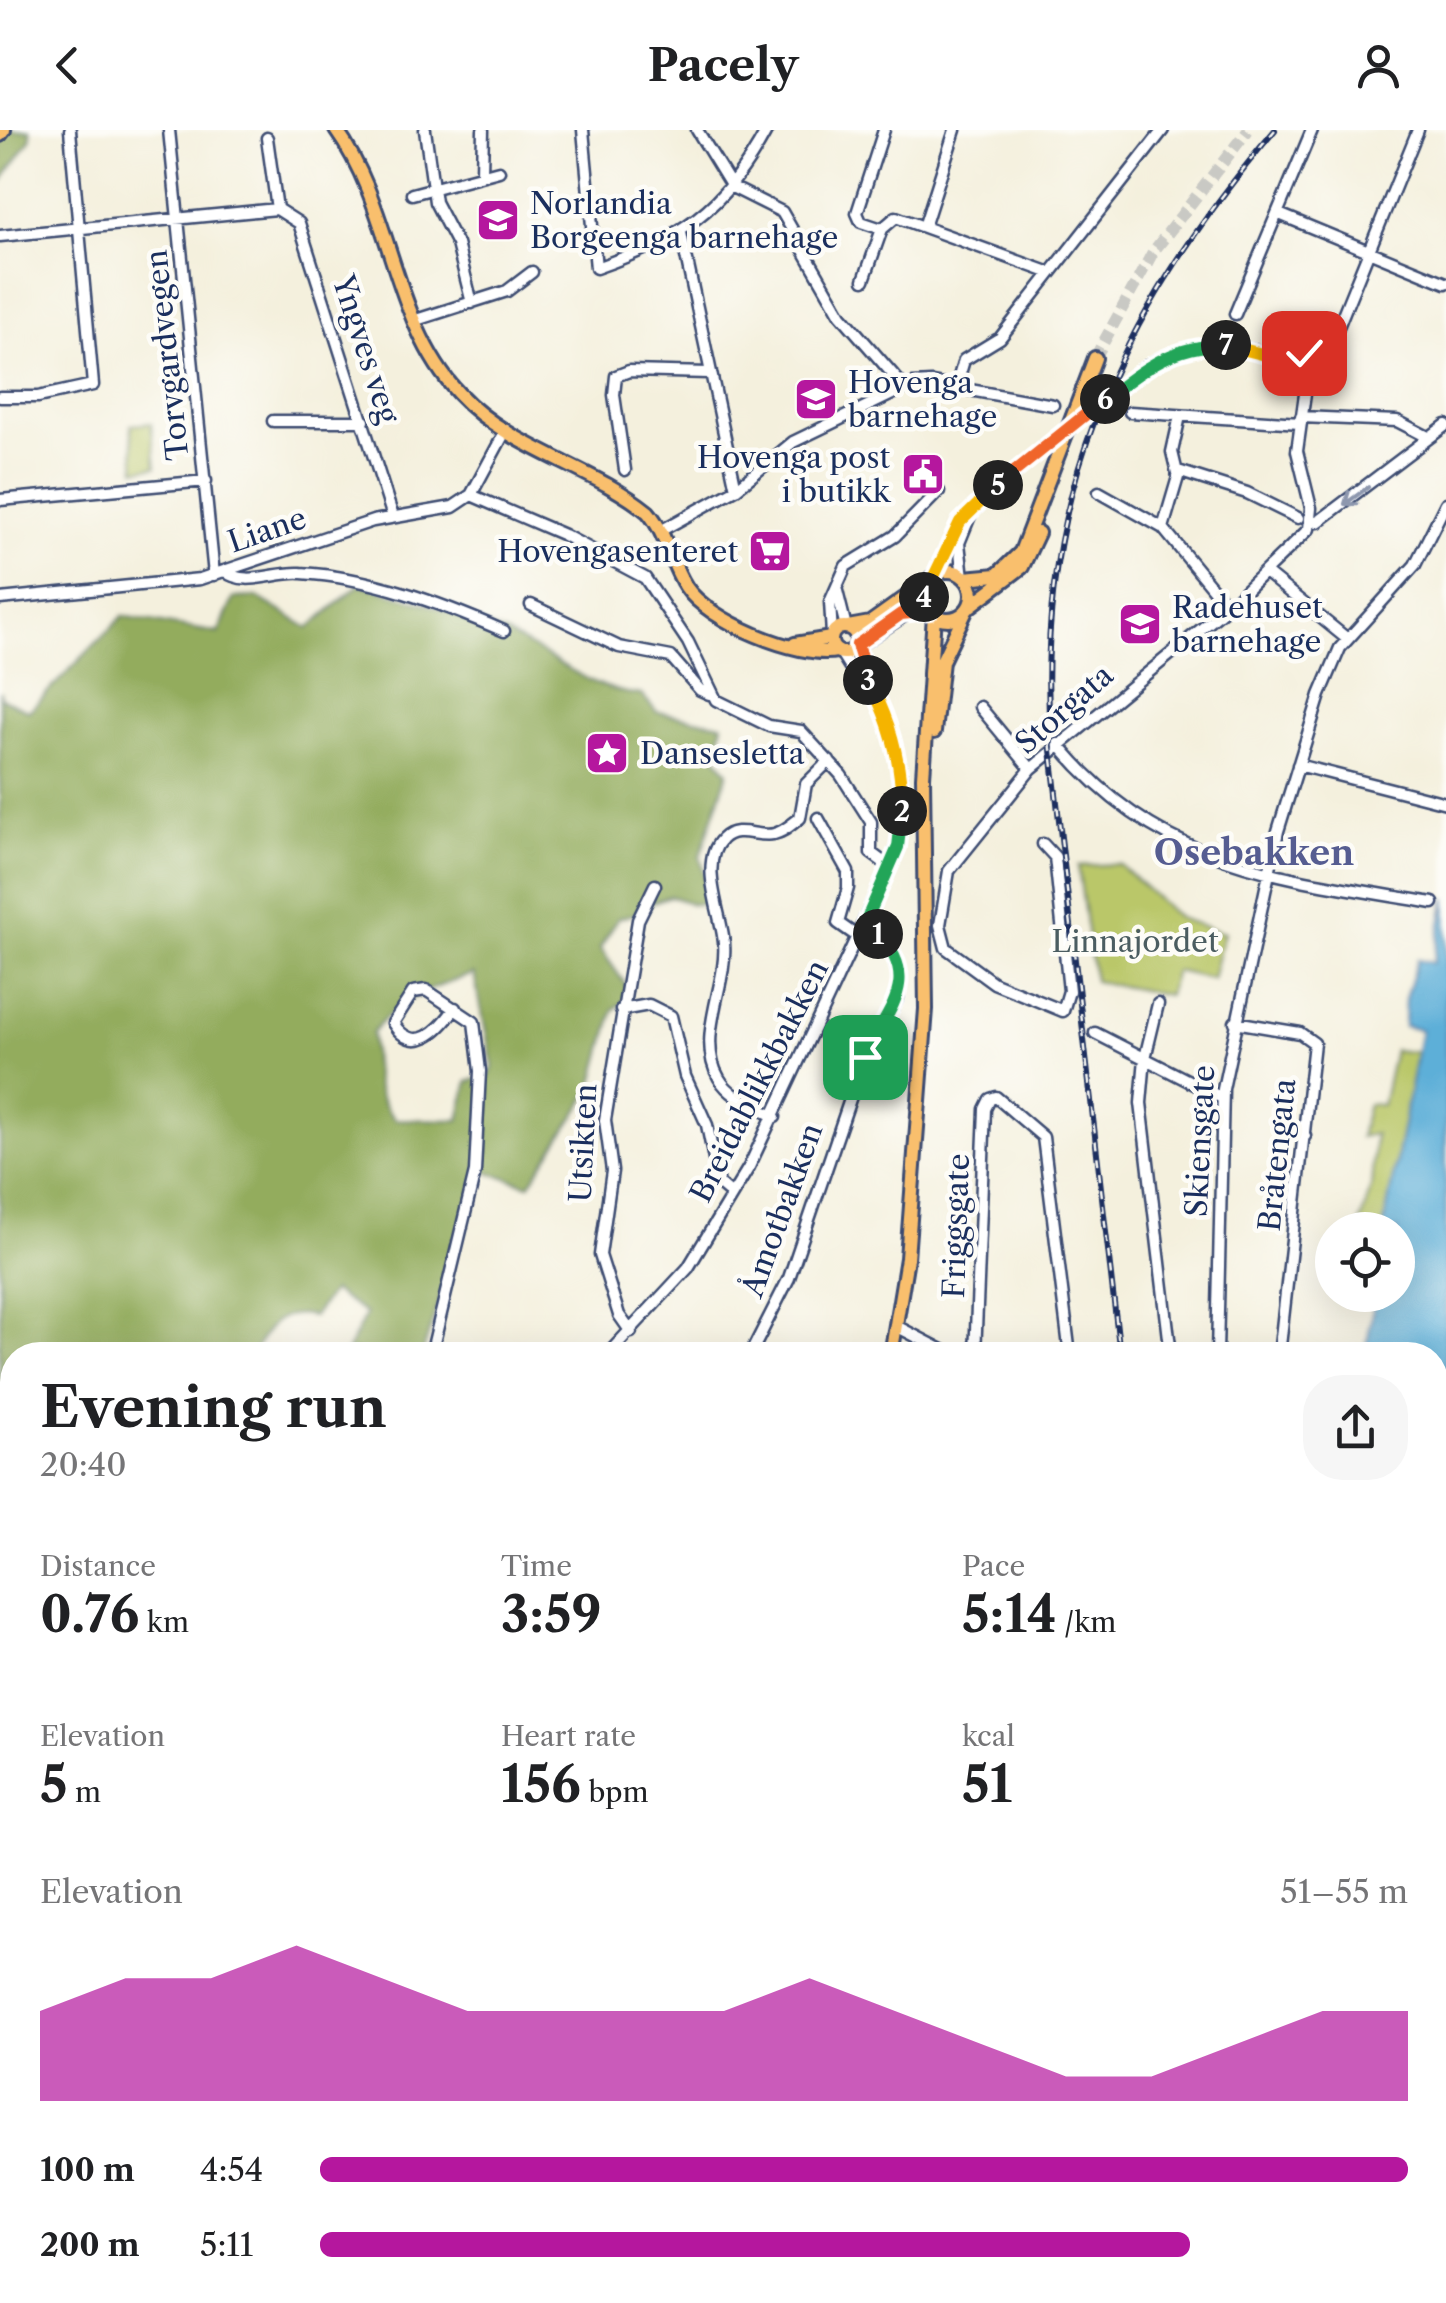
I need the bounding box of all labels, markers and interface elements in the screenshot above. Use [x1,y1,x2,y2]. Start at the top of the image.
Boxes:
text: Pacely [648,37,798,93]
icon: back [40,38,95,93]
icon: person [1351,38,1406,93]
place label: Norlandia Borgeenga barnehage [530,185,838,256]
school or university icon: Norlandia Borgeenga barnehage [475,197,521,243]
street label: Torvgardvegen [138,248,196,462]
street label: Yngves veg [324,269,407,428]
pin [1262,311,1347,396]
pin: 7 [1201,320,1251,370]
icon: check [1277,326,1332,381]
text: 7 [1219,328,1233,362]
place label: Hovenga barnehage [848,364,997,435]
pin: 6 [1080,374,1130,424]
school or university icon: Hovenga barnehage [793,376,839,422]
text: 6 [1097,382,1113,416]
place label: Hovenga post i butikk [697,439,892,510]
public building icon: Hovenga post i butikk [900,451,946,497]
pin: 5 [973,460,1023,510]
text: 5 [990,468,1006,502]
one-way arrow [1342,485,1370,506]
street label: Liane [223,499,311,561]
supermarket icon: Hovengasenteret [747,528,793,574]
place label: Hovengasenteret [497,533,738,570]
pin: 4 [899,572,949,622]
text: 4 [916,580,932,614]
place label: Radehuset barnehage [1172,589,1323,660]
school or university icon: Radehuset barnehage [1117,601,1163,647]
pin: 3 [843,655,893,705]
street label: Storgata [1008,656,1121,761]
text: 3 [860,663,876,697]
place icon: Dansesletta [584,730,630,776]
place label: Dansesletta [640,735,805,772]
pin: 2 [877,786,927,836]
text: 2 [894,794,910,828]
district label: Osebakken [1154,831,1354,874]
pin: 1 [853,909,903,959]
text: 1 [872,917,884,951]
park label: Linnajordet [1052,923,1219,960]
street label: Breidablikkbakken [682,953,836,1208]
pin [823,1015,908,1100]
icon: arrive [838,1030,893,1085]
street label: Skiensgate [1178,1064,1222,1218]
street label: Bråtengata [1251,1077,1303,1233]
street label: Utsikten [561,1083,605,1203]
street label: Åmotbakken [733,1118,831,1303]
street label: Friggsgate [935,1153,977,1299]
map controls [1315,1212,1415,1312]
button: locate [1315,1212,1415,1312]
text: Evening run [40,1374,387,1441]
button: share [1303,1375,1408,1480]
text: 20:40 [40,1445,126,1484]
text: Distance [40,1549,156,1583]
text: Time [501,1549,572,1583]
text: Pace [962,1549,1025,1583]
text: 0.76 [40,1583,139,1645]
text: 3:59 [501,1583,602,1645]
text: 5:14 [962,1583,1057,1645]
text: km [139,1605,189,1639]
text: /km [1057,1605,1116,1639]
text: Elevation [40,1719,165,1753]
text: Heart rate [501,1719,636,1753]
text: kcal [962,1719,1015,1753]
text: 5 [40,1753,68,1815]
text: 156 [501,1753,581,1815]
text: 51 [962,1753,1012,1815]
text: m [68,1775,101,1809]
text: bpm [581,1775,649,1809]
text: Elevation [40,1872,183,1911]
text: 51–55 m [1280,1872,1408,1911]
text: 100 m [40,2150,135,2189]
text: 4:54 [200,2150,263,2189]
text: 200 m [40,2225,140,2264]
text: 5:11 [200,2225,253,2264]

